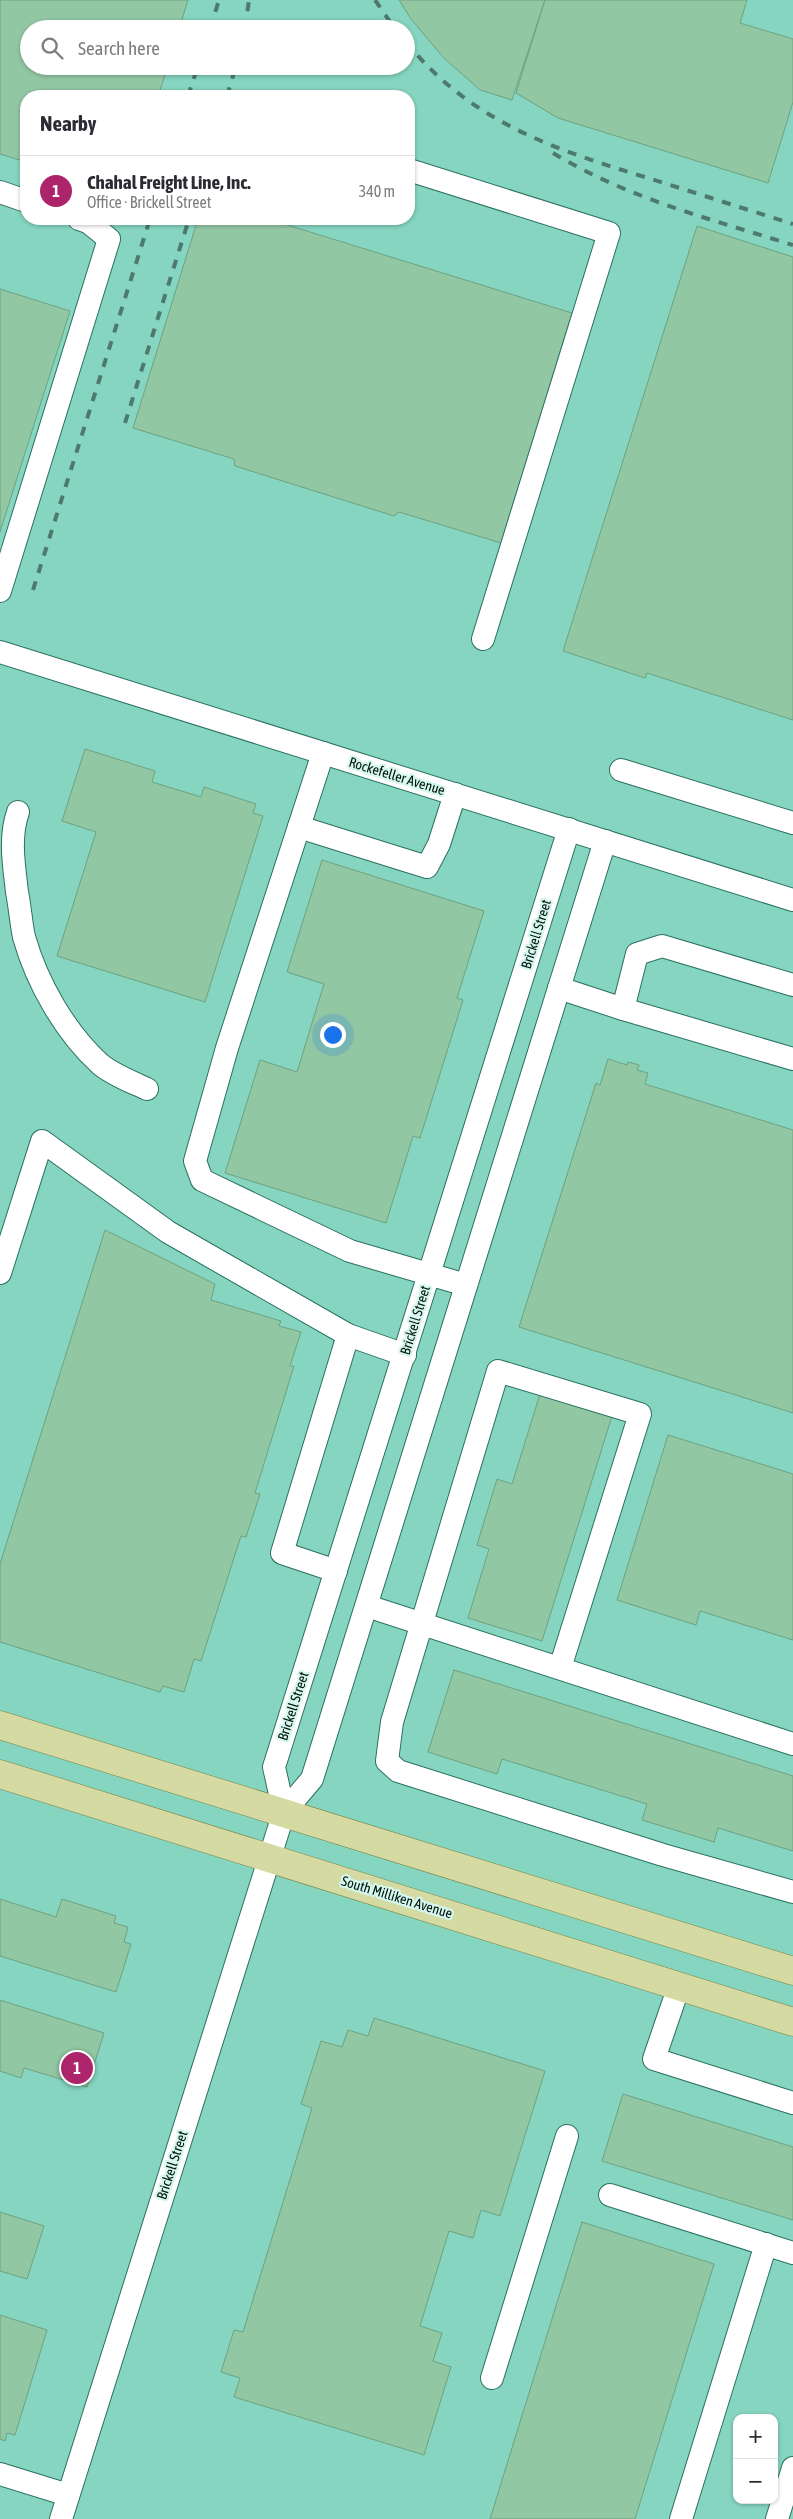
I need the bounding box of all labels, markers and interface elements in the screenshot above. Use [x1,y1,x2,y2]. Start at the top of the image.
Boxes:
search box [20,20,415,75]
icon: search [38,34,66,62]
text: Search here [78,37,160,59]
text: Nearby [40,111,96,135]
text: Chahal Freight Line, Inc. [87,171,251,193]
text: 1 [52,182,60,200]
text: 340 m [359,182,395,200]
text: Office · Brickell Street [87,193,211,211]
street label: Rockefeller Avenue [347,754,447,798]
street label: Brickell Street [518,897,554,971]
your location [320,1022,346,1048]
street label: Brickell Street [397,1283,433,1357]
street label: Brickell Street [274,1670,312,1742]
street label: South Milliken Avenue [340,1873,454,1921]
pin: 1 [61,2049,93,2087]
street label: Brickell Street [153,2129,191,2201]
map controls [733,2414,778,2504]
button: + [733,2414,778,2459]
button: − [733,2459,778,2504]

